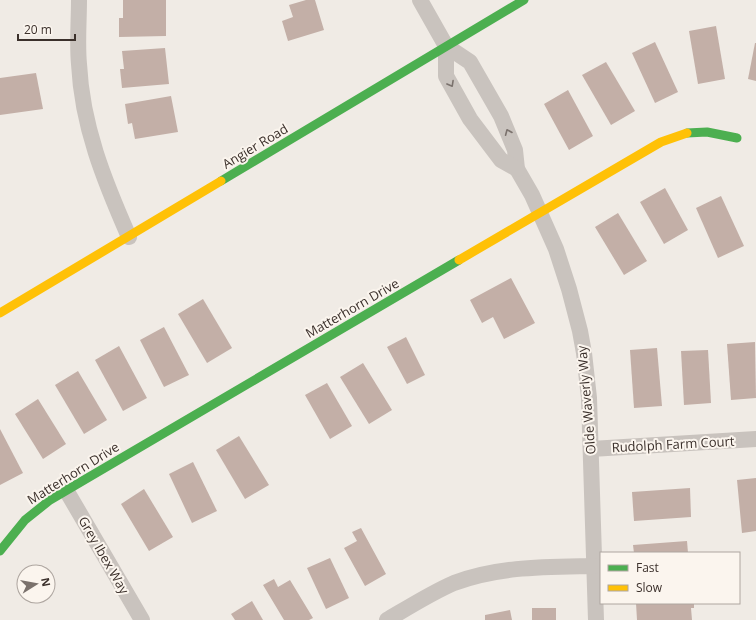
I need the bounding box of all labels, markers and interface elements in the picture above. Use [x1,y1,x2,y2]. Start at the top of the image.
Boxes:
scale bar [18,16,75,42]
text: 20 m [24,21,52,38]
one-way arrow [446,80,453,87]
street label: Angier Road [219,119,291,173]
one-way arrow [504,128,512,135]
street label: Matterhorn Drive [302,274,402,342]
street label: Olde Waverly Way [572,344,600,455]
street label: Rudolph Farm Court [611,432,735,456]
street label: Matterhorn Drive [24,438,122,508]
street label: Grey Ibex Way [75,513,134,597]
legend [600,552,740,604]
text: Fast [636,559,659,576]
north arrow [16,564,56,604]
text: N [38,576,55,588]
text: Slow [636,579,663,596]

